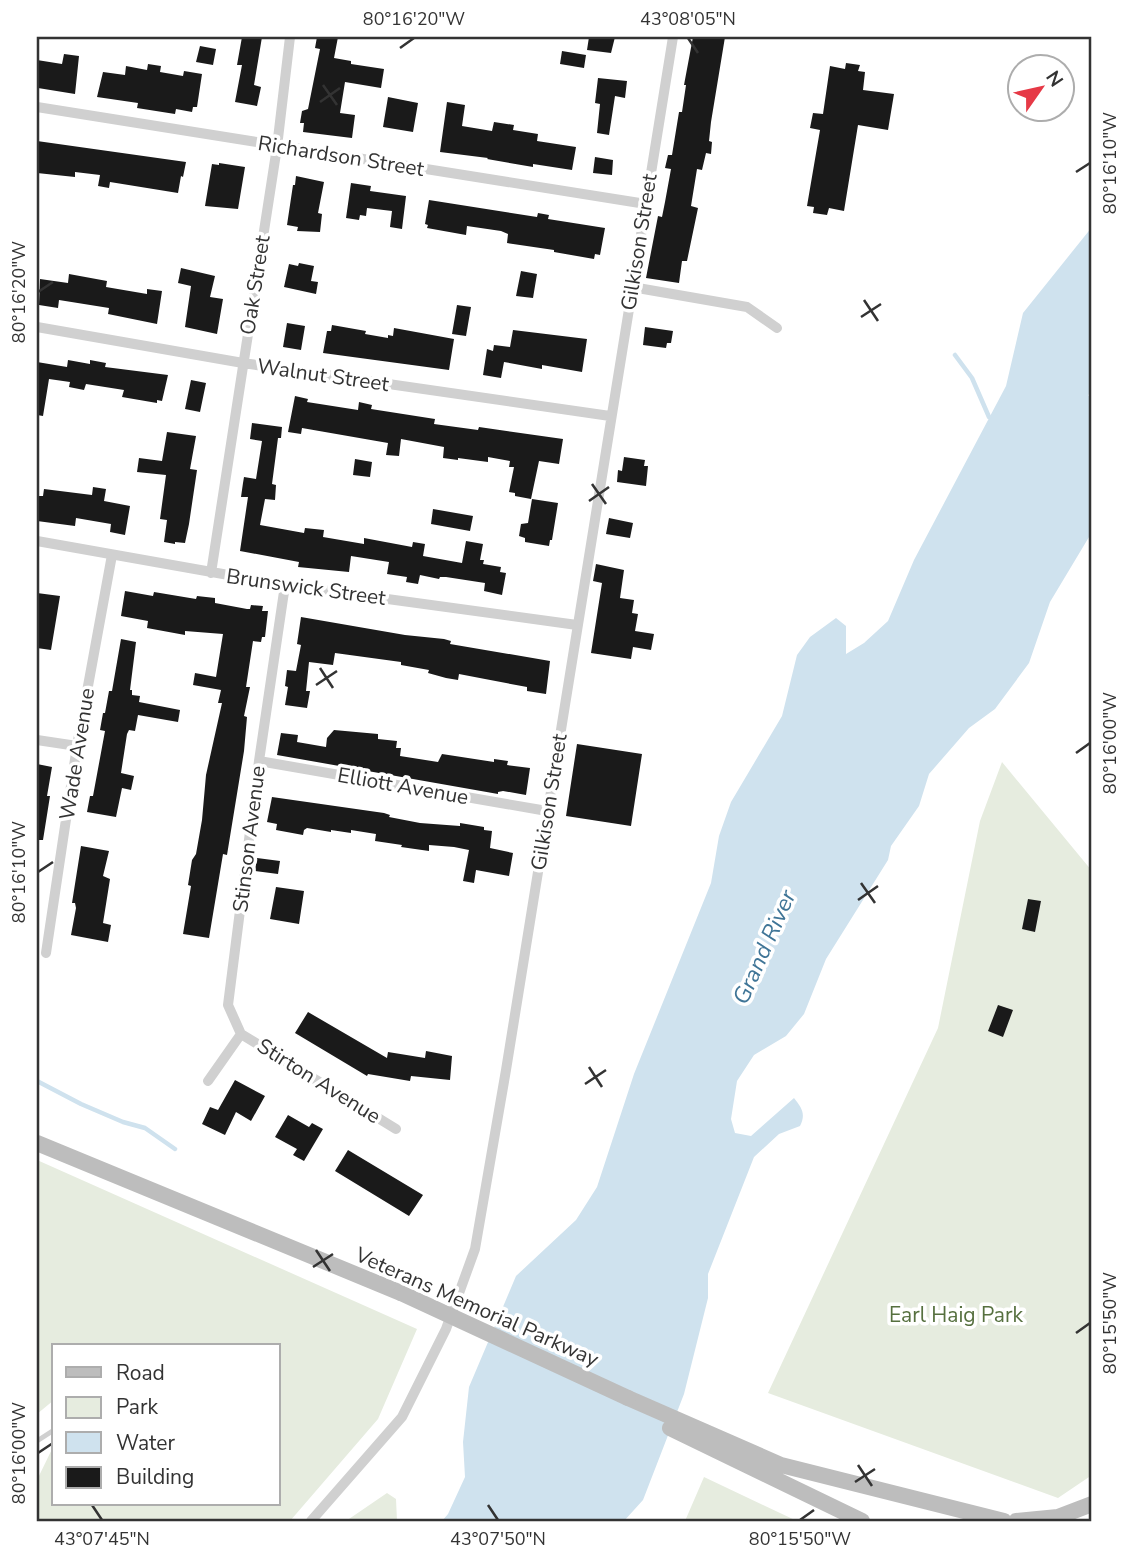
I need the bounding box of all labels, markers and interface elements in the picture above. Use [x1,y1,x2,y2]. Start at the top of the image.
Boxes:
text: 80°16'20"W [363,7,465,31]
text: 43°08'05"N [640,7,736,31]
north arrow [1006,52,1076,122]
text: N [1040,66,1069,92]
text: 80°16'10"W [1098,112,1122,214]
street label: Richardson Street [256,129,427,183]
street label: Gilkison Street [614,171,664,312]
street label: Oak Street [233,233,277,337]
text: 80°16'20"W [7,241,31,343]
street label: Walnut Street [255,352,391,398]
street label: Brunswick Street [224,562,388,612]
street label: Wade Avenue [53,686,101,822]
text: 80°16'00"W [1098,692,1122,794]
street label: Gilkison Street [524,731,574,872]
street label: Elliott Avenue [335,761,471,811]
street label: Stinson Avenue [226,764,272,914]
text: 80°16'10"W [7,821,31,923]
water label: Grand River [725,884,804,1009]
street label: Stirton Avenue [252,1032,386,1130]
street label: Veterans Memorial Parkway [350,1240,603,1373]
text: 80°15'50"W [1098,1272,1122,1374]
park label: Earl Haig Park [889,1301,1023,1329]
legend [52,1344,280,1506]
text: Road [116,1359,165,1387]
text: Park [116,1393,158,1421]
text: 80°16'00"W [7,1402,31,1504]
text: Water [116,1429,175,1457]
text: Building [116,1463,194,1491]
text: 43°07'45"N [54,1527,150,1551]
text: 43°07'50"N [450,1527,546,1551]
text: 80°15'50"W [749,1527,851,1551]

